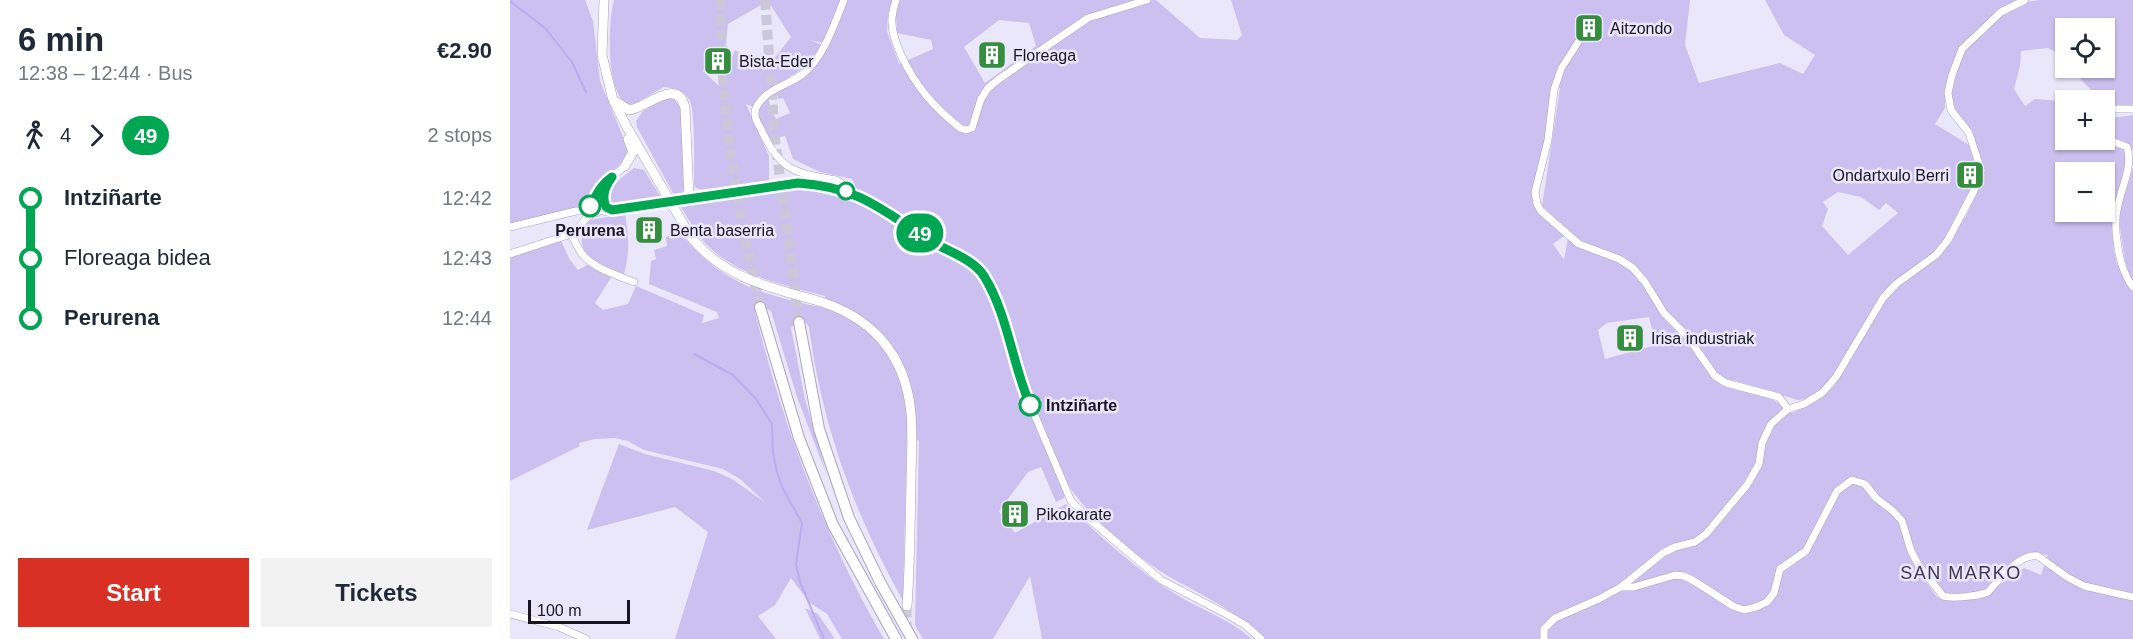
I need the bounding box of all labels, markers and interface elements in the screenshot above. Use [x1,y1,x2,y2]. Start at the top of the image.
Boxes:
building icon: Aitzondo [1573,12,1605,44]
map controls [2055,18,2115,222]
button: locate [2055,18,2115,78]
place label: Aitzondo [1610,20,1672,37]
text: 6 min [18,21,104,58]
text: €2.90 [437,38,492,63]
building icon: Floreaga [976,39,1008,71]
building icon: Bista-Eder [702,45,734,77]
place label: Floreaga [1013,47,1076,64]
place label: Bista-Eder [739,53,814,70]
text: 12:38 – 12:44 · Bus [18,62,193,84]
button: + [2055,90,2115,150]
icon: walk [18,119,51,152]
icon: forward [80,119,113,152]
text: 4 [60,124,71,146]
text: 49 [134,124,157,147]
text: 2 stops [428,124,492,146]
building icon: Ondartxulo Berri [1954,159,1986,191]
button: − [2055,162,2115,222]
place label: Ondartxulo Berri [1833,167,1949,184]
unlabelled marker [837,182,855,200]
text: Intziñarte [64,185,162,210]
text: 12:42 [442,187,492,209]
marker: Perurena [579,195,601,217]
building icon: Benta baserria [633,214,665,246]
line badge: 49 [893,214,947,252]
place label: Perurena [555,222,625,239]
place label: Benta baserria [670,222,774,239]
text: 49 [908,222,932,245]
text: Floreaga bidea [64,245,211,270]
text: 12:43 [442,247,492,269]
text: Perurena [64,305,159,330]
text: 12:44 [442,307,492,329]
building icon: Irisa industriak [1614,322,1646,354]
place label: Irisa industriak [1651,330,1755,347]
marker: Intziñarte [1019,394,1041,416]
place label: Intziñarte [1046,397,1117,414]
building icon: Pikokarate [999,498,1031,530]
place label: Pikokarate [1036,506,1112,523]
button: Start [18,558,249,627]
button: Tickets [261,558,492,627]
district label: SAN MARKO [1900,563,2022,583]
scale bar [528,597,630,624]
text: 100 m [537,602,581,619]

